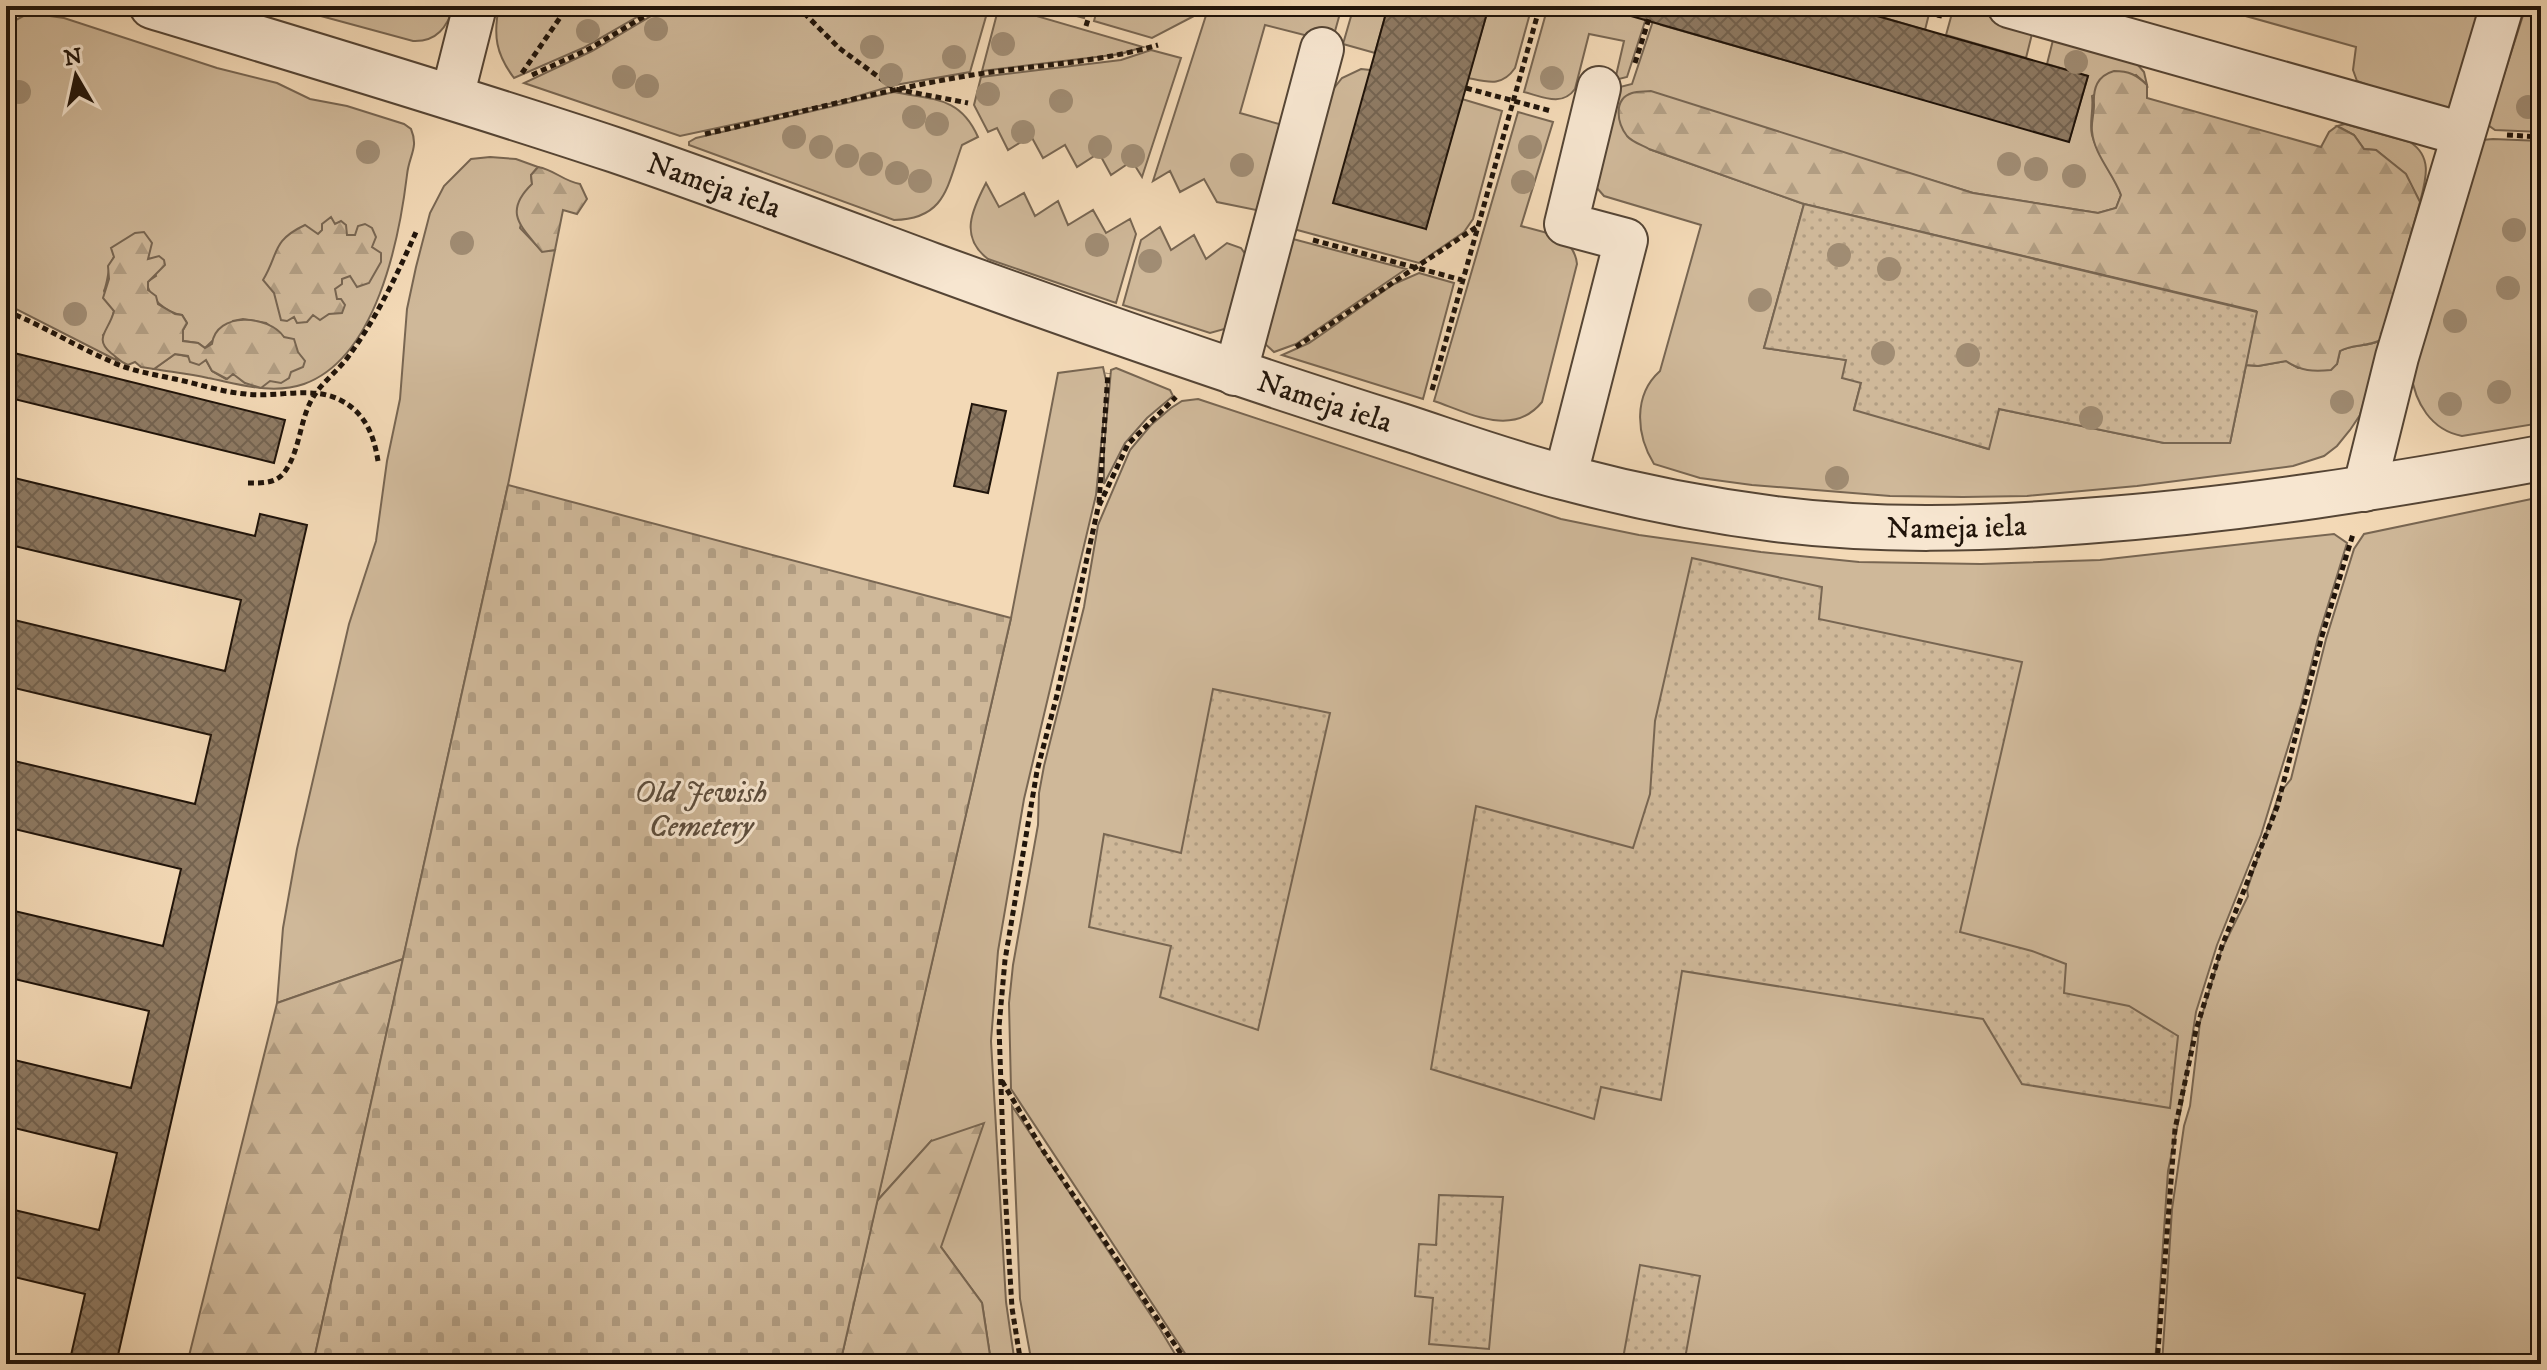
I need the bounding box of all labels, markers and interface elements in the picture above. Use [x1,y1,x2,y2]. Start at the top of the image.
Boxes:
north arrow [36,36,116,116]
text: N [62,43,84,72]
street label: Nameja iela [642,145,786,228]
street label: Nameja iela [1252,364,1397,442]
street label: Nameja iela [1886,508,2028,548]
park label: Old Jewish Cemetery [635,775,767,846]

